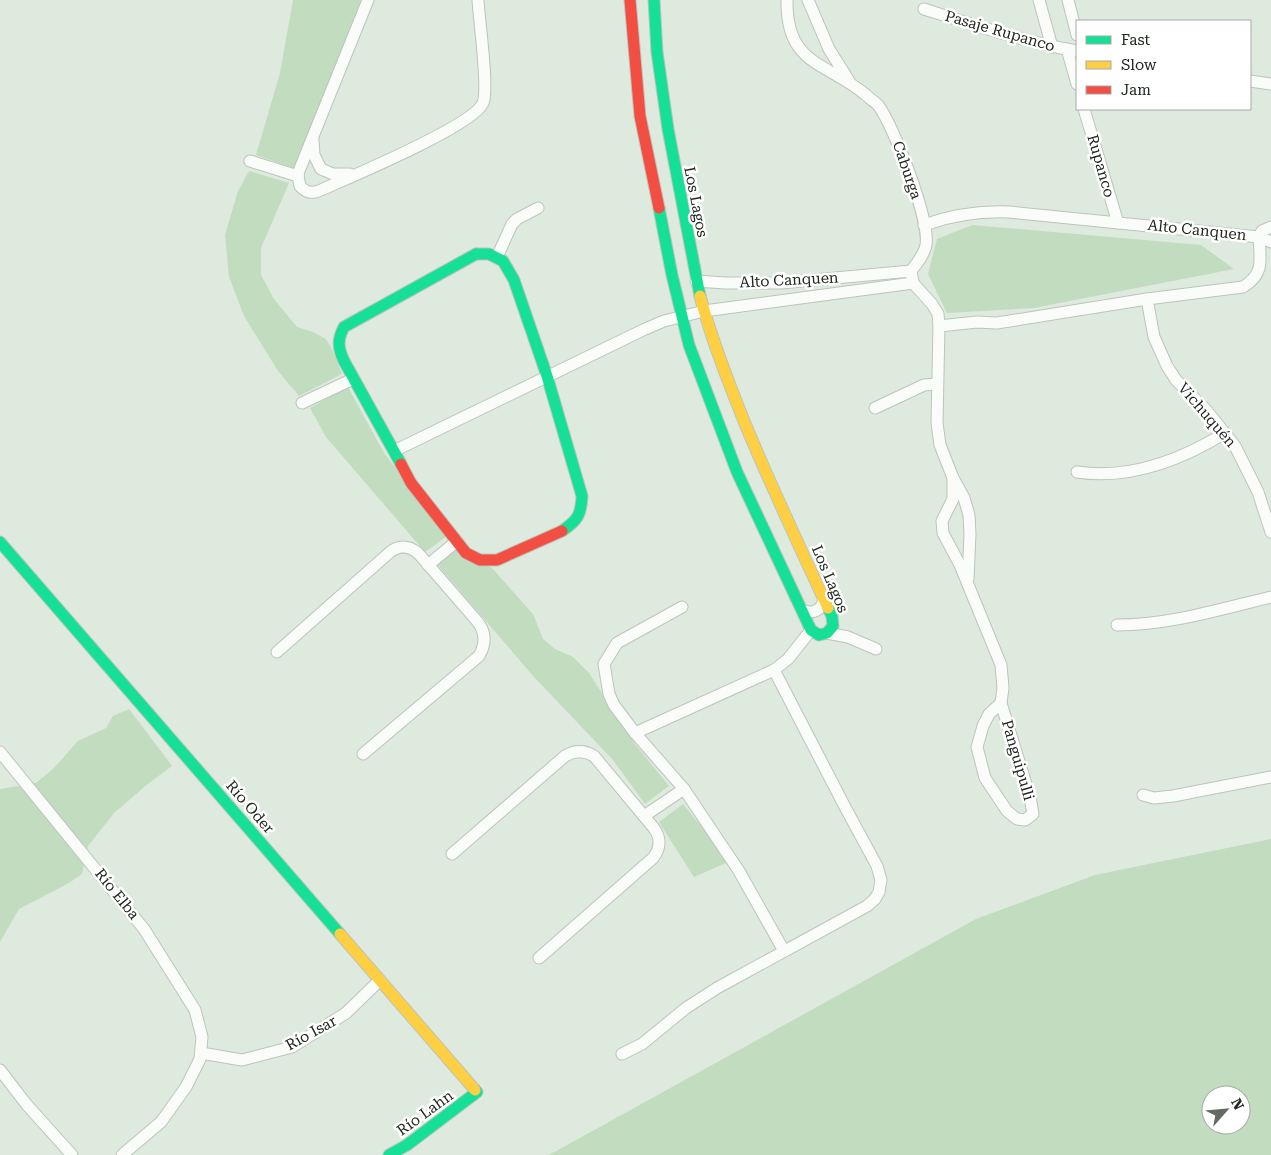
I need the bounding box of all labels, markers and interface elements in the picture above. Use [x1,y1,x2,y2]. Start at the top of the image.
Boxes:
street label: Pasaje Rupanco [943,7,1057,55]
legend [1076,20,1251,110]
text: Fast [1121,31,1151,49]
text: Slow [1121,56,1157,74]
text: Jam [1121,81,1151,99]
street label: Rupanco [1083,132,1119,200]
street label: Caburga [889,139,925,201]
street label: Los Lagos [680,165,712,239]
street label: Alto Canquen [1147,216,1248,244]
street label: Alto Canquen [739,268,839,292]
street label: Vichuquén [1174,379,1240,451]
street label: Los Lagos [808,543,852,615]
street label: Panguipulli [998,718,1038,803]
street label: Río Oder [222,777,278,837]
street label: Río Elba [91,865,143,923]
street label: Río Isar [283,1012,339,1054]
north arrow [1201,1085,1251,1135]
street label: Río Lahn [393,1086,457,1139]
text: N [1228,1096,1247,1113]

